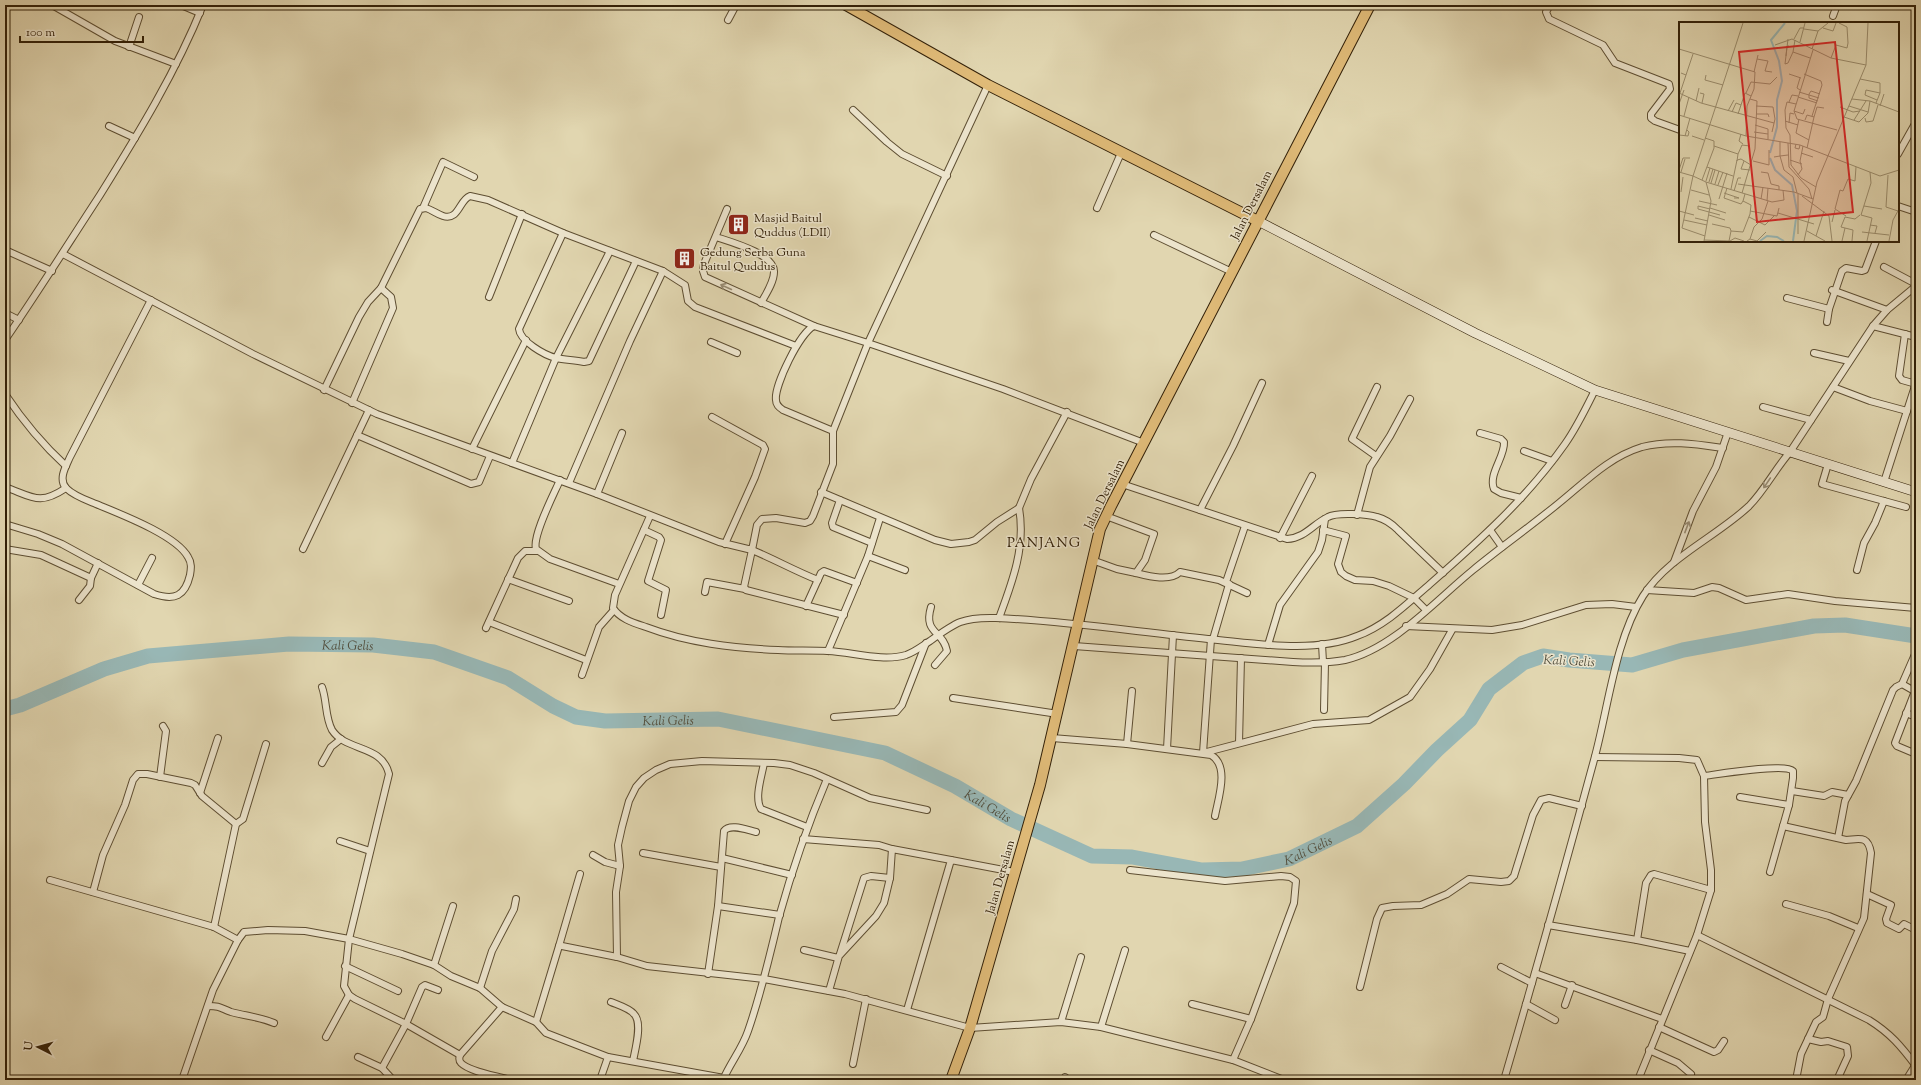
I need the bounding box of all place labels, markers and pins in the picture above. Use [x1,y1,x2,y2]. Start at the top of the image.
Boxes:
place label: Masjid Baitul Quddus (LDII) [754,210,831,242]
building icon: Masjid Baitul Quddus (LDII) [725,212,751,238]
place label: Gedung Serba Guna Baitul Quddus [700,244,806,276]
building icon: Gedung Serba Guna Baitul Quddus [672,246,698,272]

